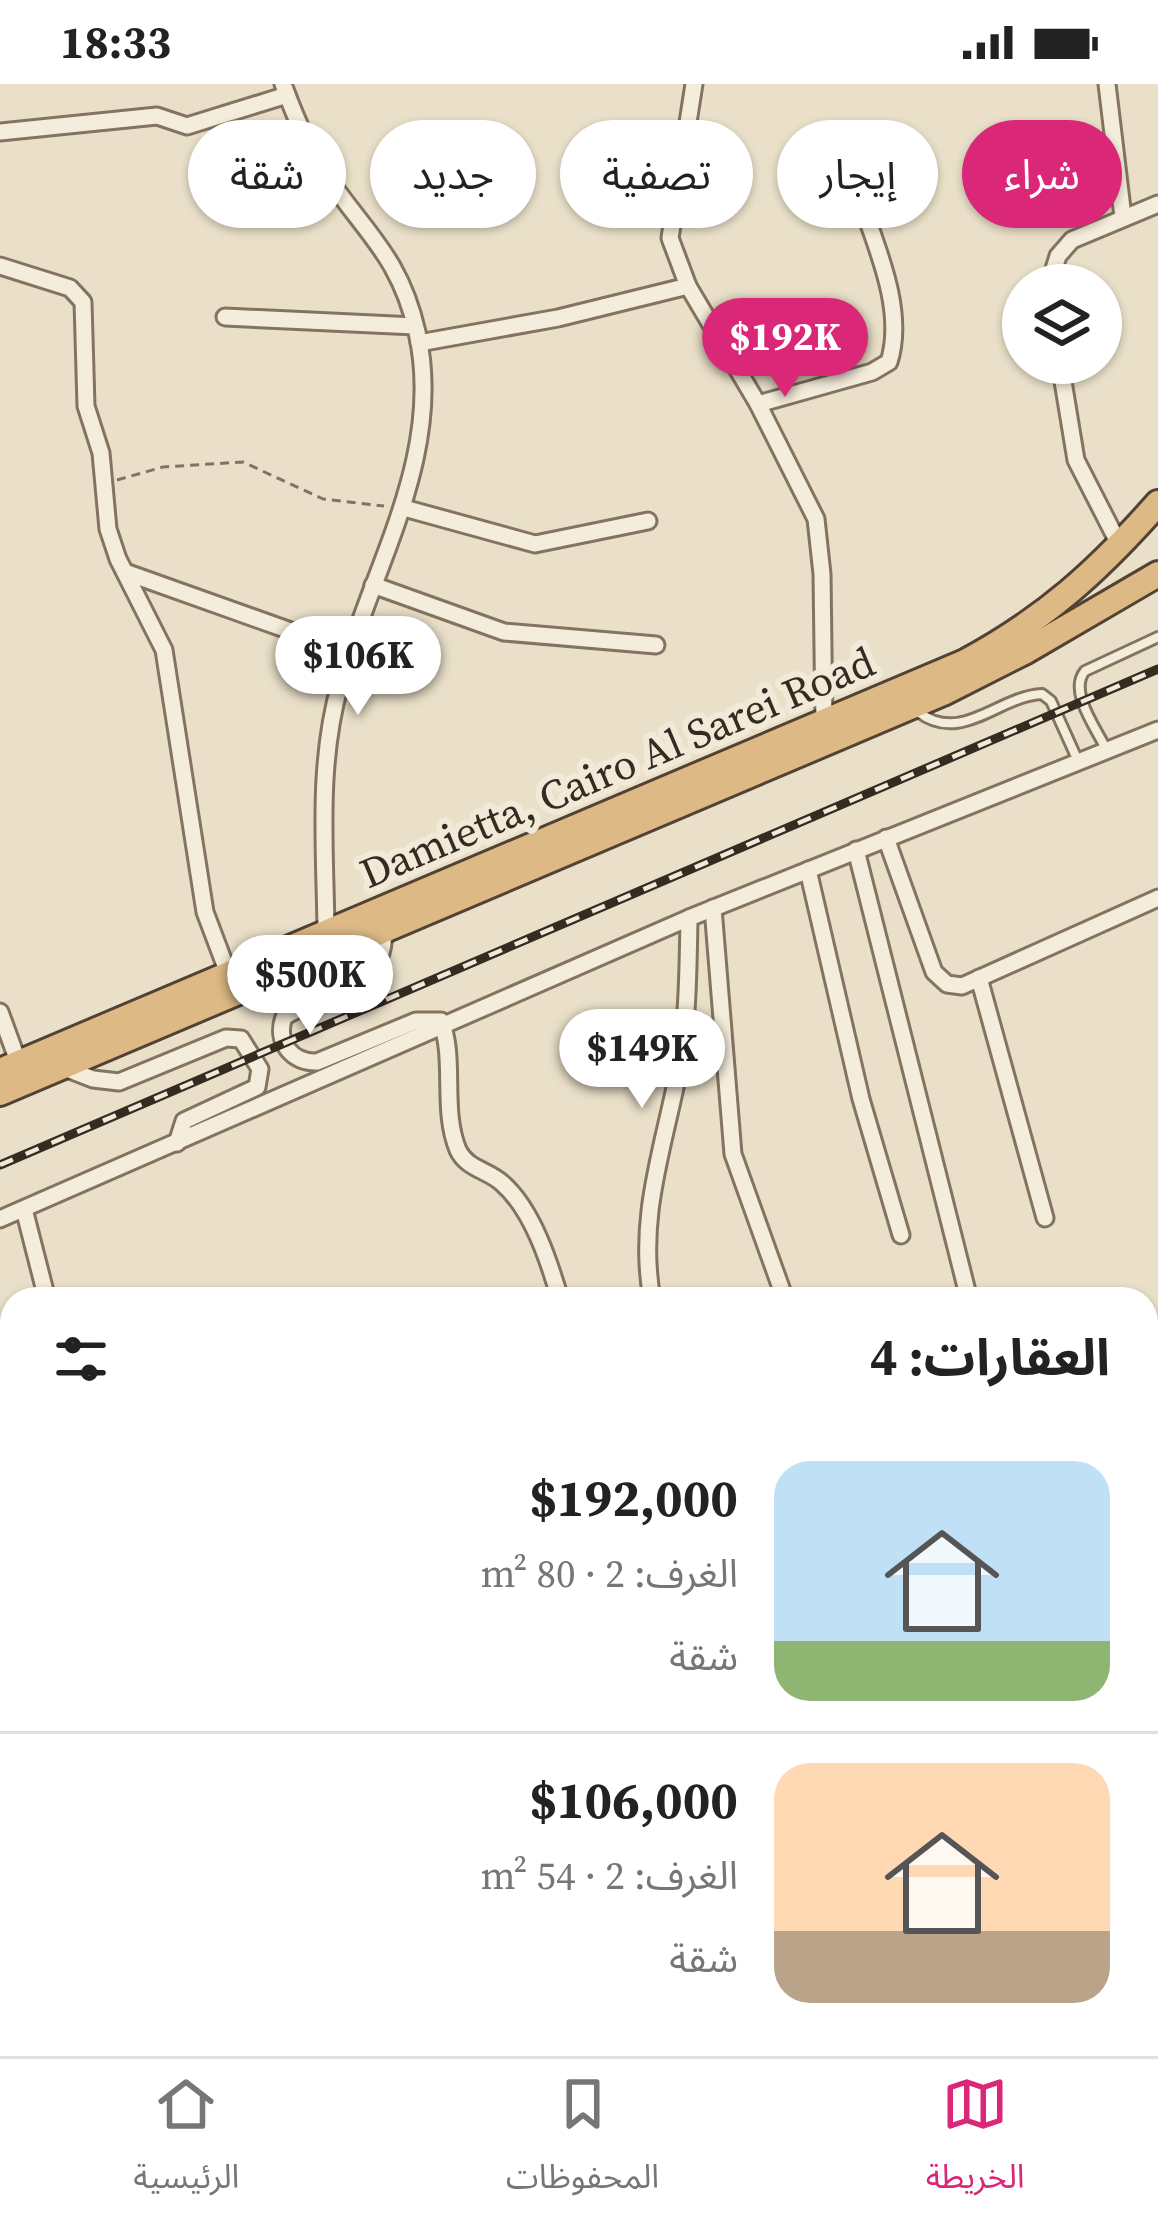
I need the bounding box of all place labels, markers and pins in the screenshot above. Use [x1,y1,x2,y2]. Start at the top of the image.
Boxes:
pin: $192K [701,298,869,400]
pin: $106K [274,616,442,718]
pin: $500K [226,935,394,1037]
pin: $149K [558,1009,726,1111]

